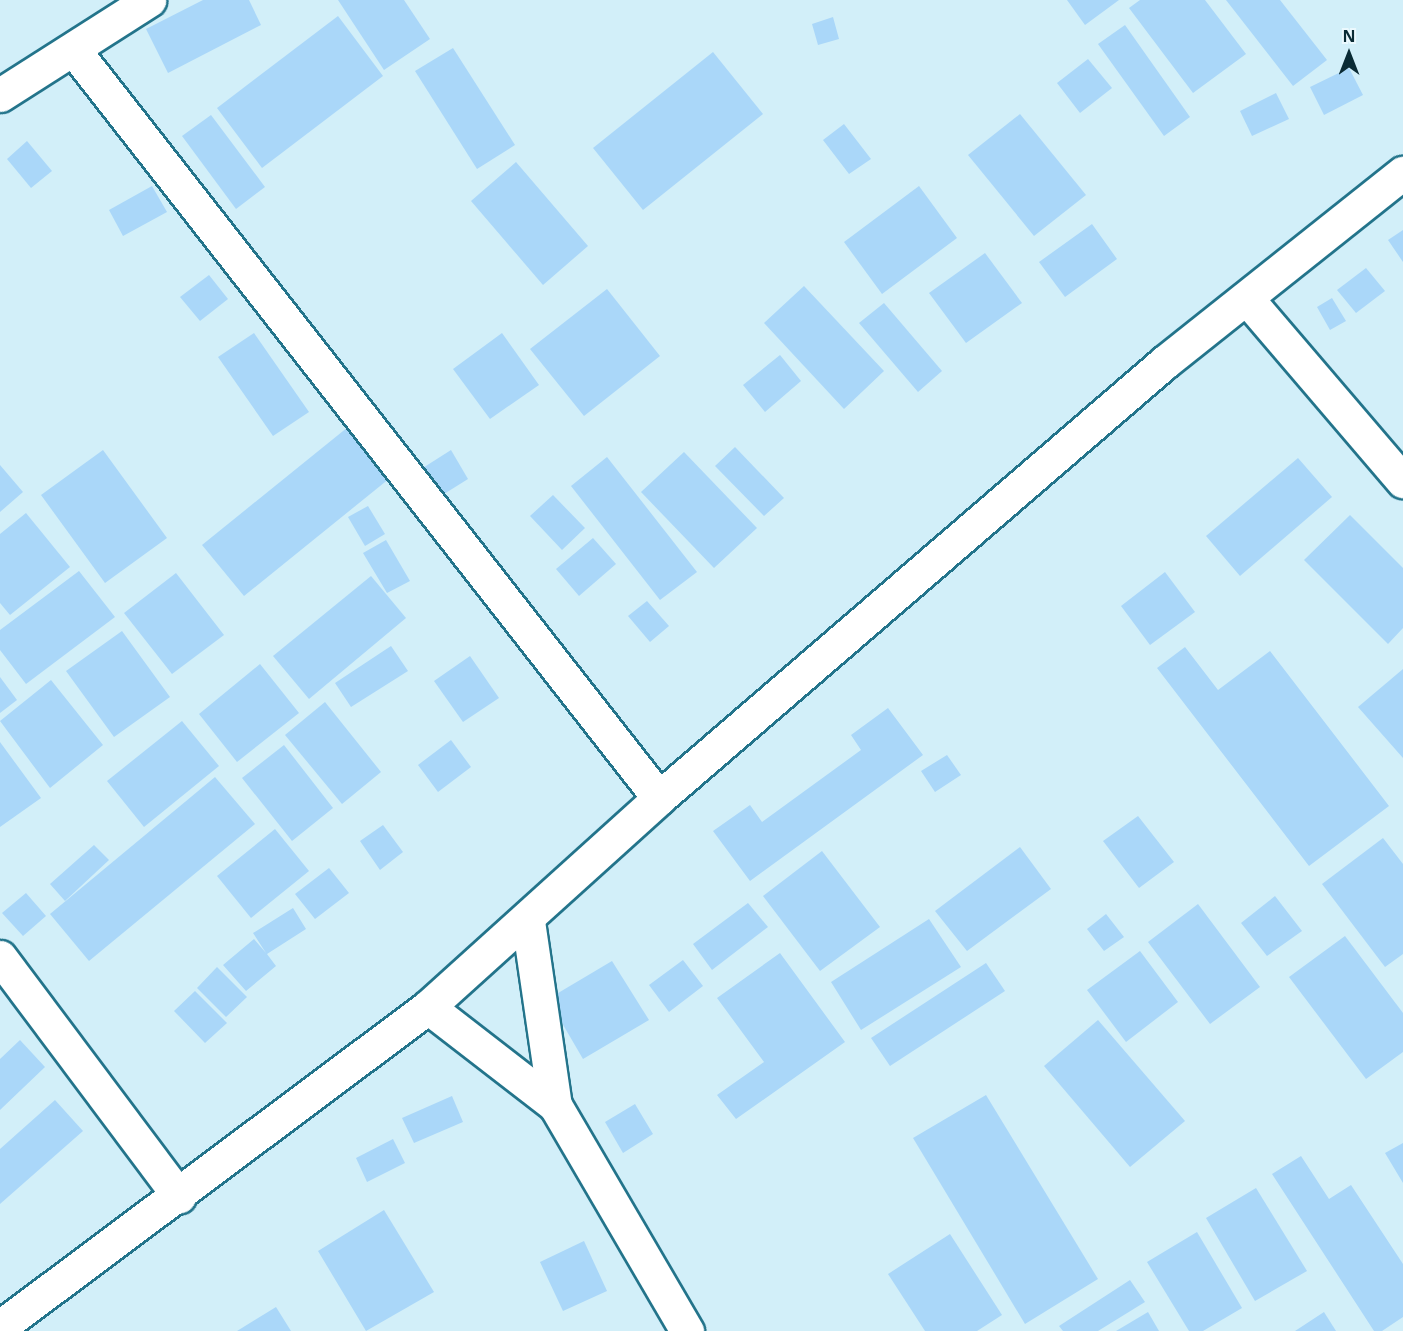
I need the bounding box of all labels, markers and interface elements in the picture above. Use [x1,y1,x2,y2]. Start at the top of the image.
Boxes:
north arrow [1319,24,1379,84]
text: N [1342,25,1356,47]

